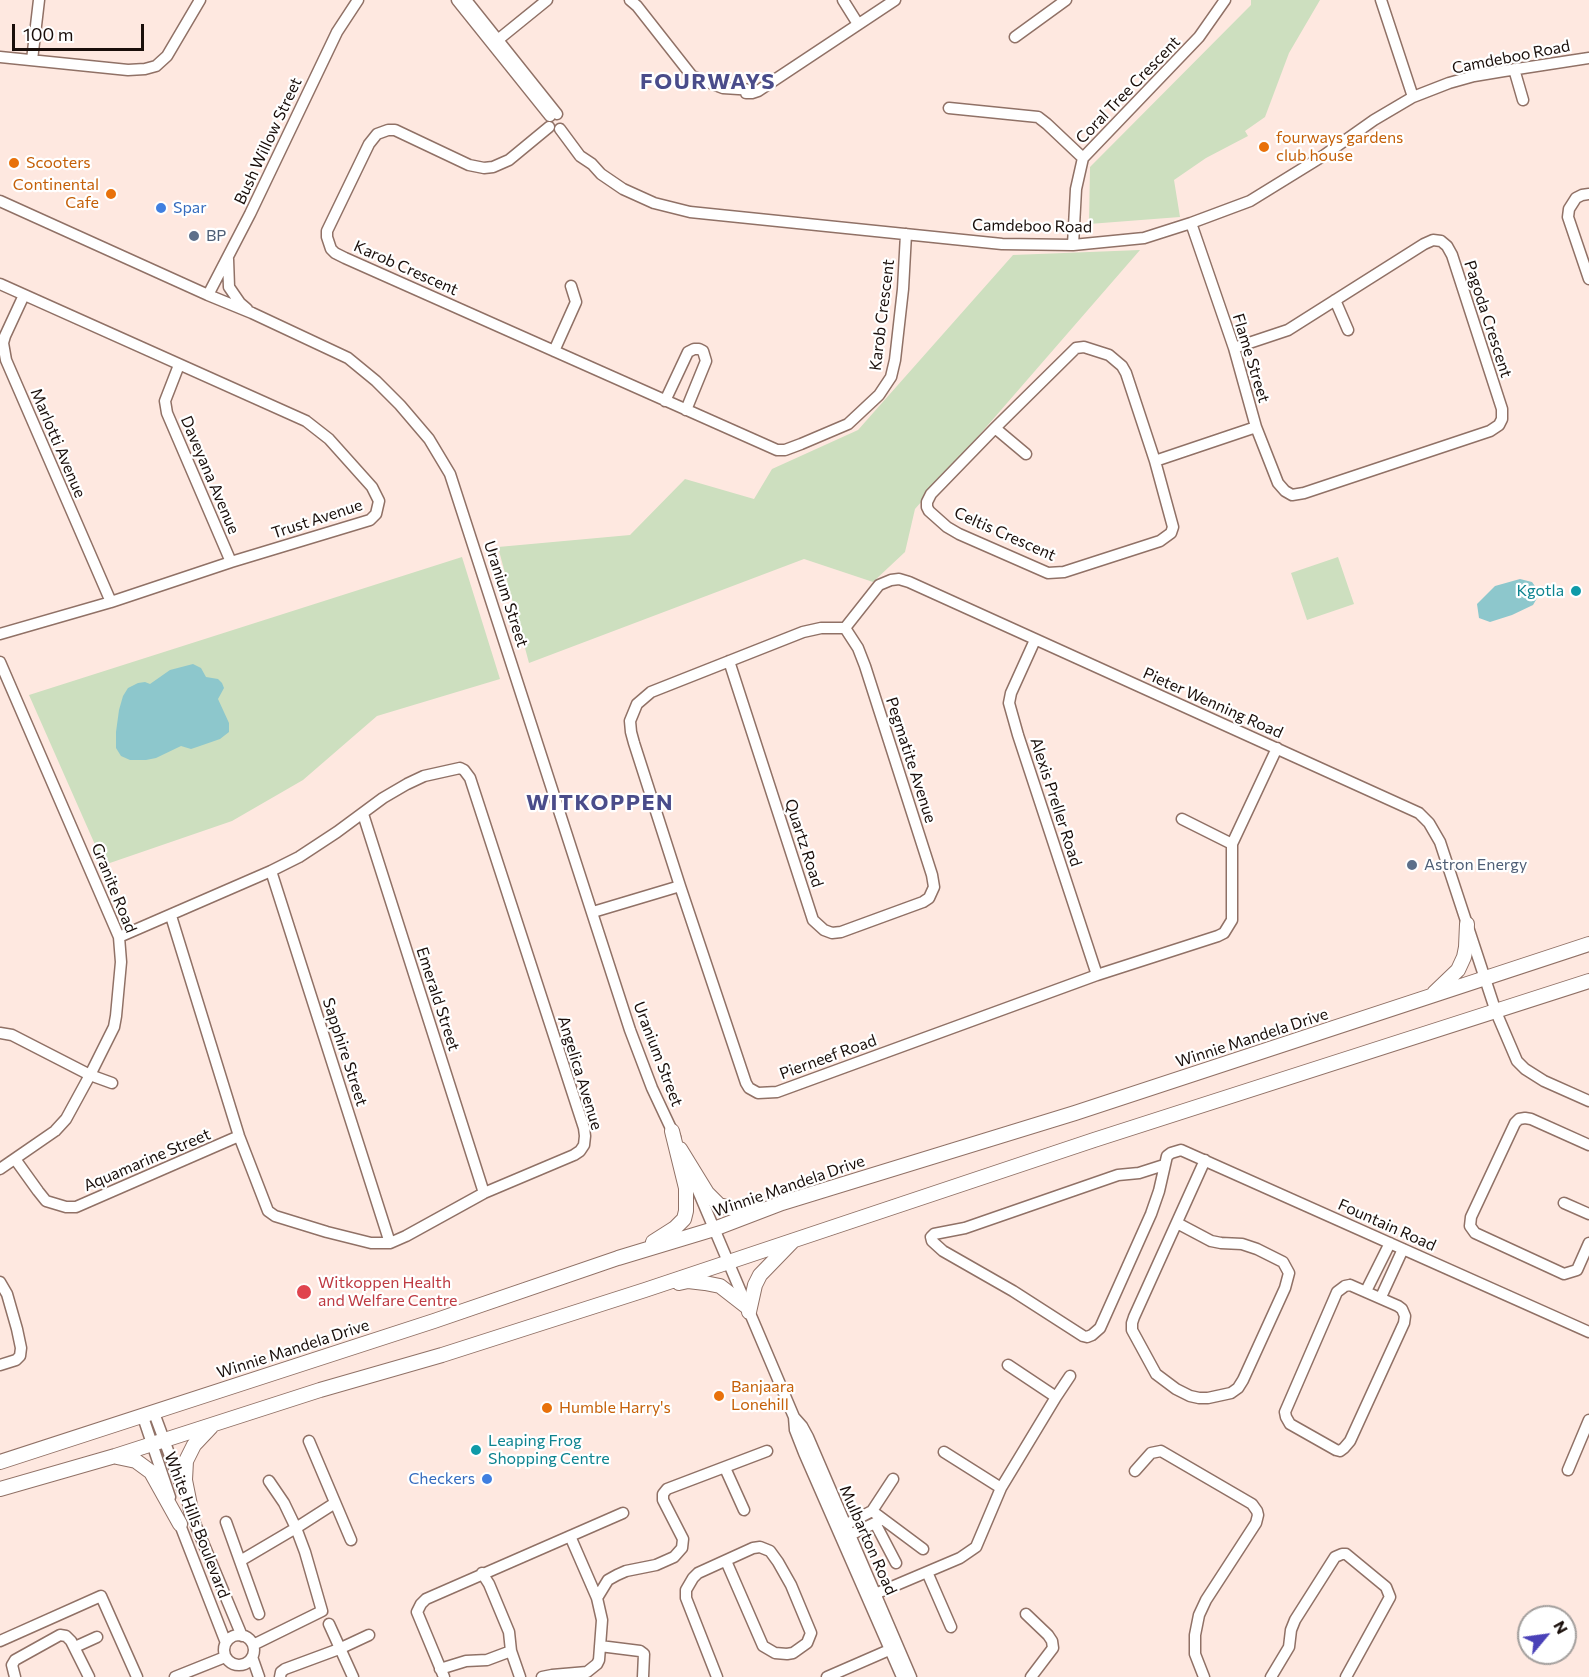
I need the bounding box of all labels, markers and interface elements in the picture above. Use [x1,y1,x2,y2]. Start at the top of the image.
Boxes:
scale bar [15,12,147,50]
text: 100 m [23,23,73,45]
street label: Coral Tree Crescent [1072,32,1184,148]
street label: Camdeboo Road [1450,36,1572,78]
district label: FOURWAYS [640,69,776,95]
street label: Bush Willow Street [230,75,306,207]
place label: fourways gardens club house [1276,128,1403,166]
marker: fourways gardens club house [1257,140,1271,154]
place label: Scooters [26,153,91,173]
marker: Scooters [7,156,21,170]
place label: Continental Cafe [13,175,99,213]
marker: Continental Cafe [104,187,118,201]
place label: Spar [173,198,207,218]
marker: Spar [154,201,168,215]
street label: Camdeboo Road [972,215,1092,237]
place label: BP [206,226,226,246]
marker: BP [187,229,201,243]
street label: Karob Crescent [351,236,461,300]
street label: Karob Crescent [866,258,898,372]
street label: Pagoda Crescent [1460,258,1516,380]
street label: Flame Street [1228,311,1274,405]
street label: Marlotti Avenue [26,385,90,501]
street label: Daveyana Avenue [176,413,244,537]
street label: Trust Avenue [269,495,365,543]
street label: Celtis Crescent [951,503,1059,565]
street label: Uranium Street [480,538,532,650]
place label: Kgotla [1516,581,1564,601]
marker: Kgotla [1569,584,1583,598]
street label: Pieter Wenning Road [1140,663,1286,743]
street label: Pegmatite Avenue [882,695,940,825]
street label: Alexis Preller Road [1026,735,1086,869]
district label: WITKOPPEN [526,790,674,816]
street label: Quartz Road [781,796,827,890]
street label: Granite Road [87,840,141,936]
place label: Astron Energy [1424,855,1527,875]
marker: Astron Energy [1405,858,1419,872]
street label: Emerald Street [412,945,464,1053]
street label: Sapphire Street [318,995,372,1109]
street label: Uranium Street [629,999,687,1109]
street label: Winnie Mandela Drive [1173,1004,1331,1072]
street label: Angelica Avenue [554,1014,606,1132]
street label: Pierneef Road [777,1031,879,1083]
street label: Aquamarine Street [81,1125,213,1195]
street label: Winnie Mandela Drive [711,1151,867,1221]
street label: Fountain Road [1335,1195,1439,1255]
place label: Witkoppen Health and Welfare Centre [318,1273,457,1311]
marker: Witkoppen Health and Welfare Centre [295,1283,313,1301]
street label: Winnie Mandela Drive [214,1315,372,1383]
place label: Banjaara Lonehill [731,1377,794,1415]
marker: Banjaara Lonehill [712,1389,726,1403]
place label: Humble Harry's [559,1398,671,1418]
marker: Humble Harry's [540,1401,554,1415]
place label: Leaping Frog Shopping Centre [488,1431,610,1469]
marker: Leaping Frog Shopping Centre [469,1443,483,1457]
street label: White Hills Boulevard [160,1449,234,1601]
place label: Checkers [408,1469,475,1489]
marker: Checkers [480,1472,494,1486]
street label: Mulbarton Road [835,1482,901,1598]
north arrow [1517,1605,1577,1665]
text: N [1550,1617,1573,1637]

